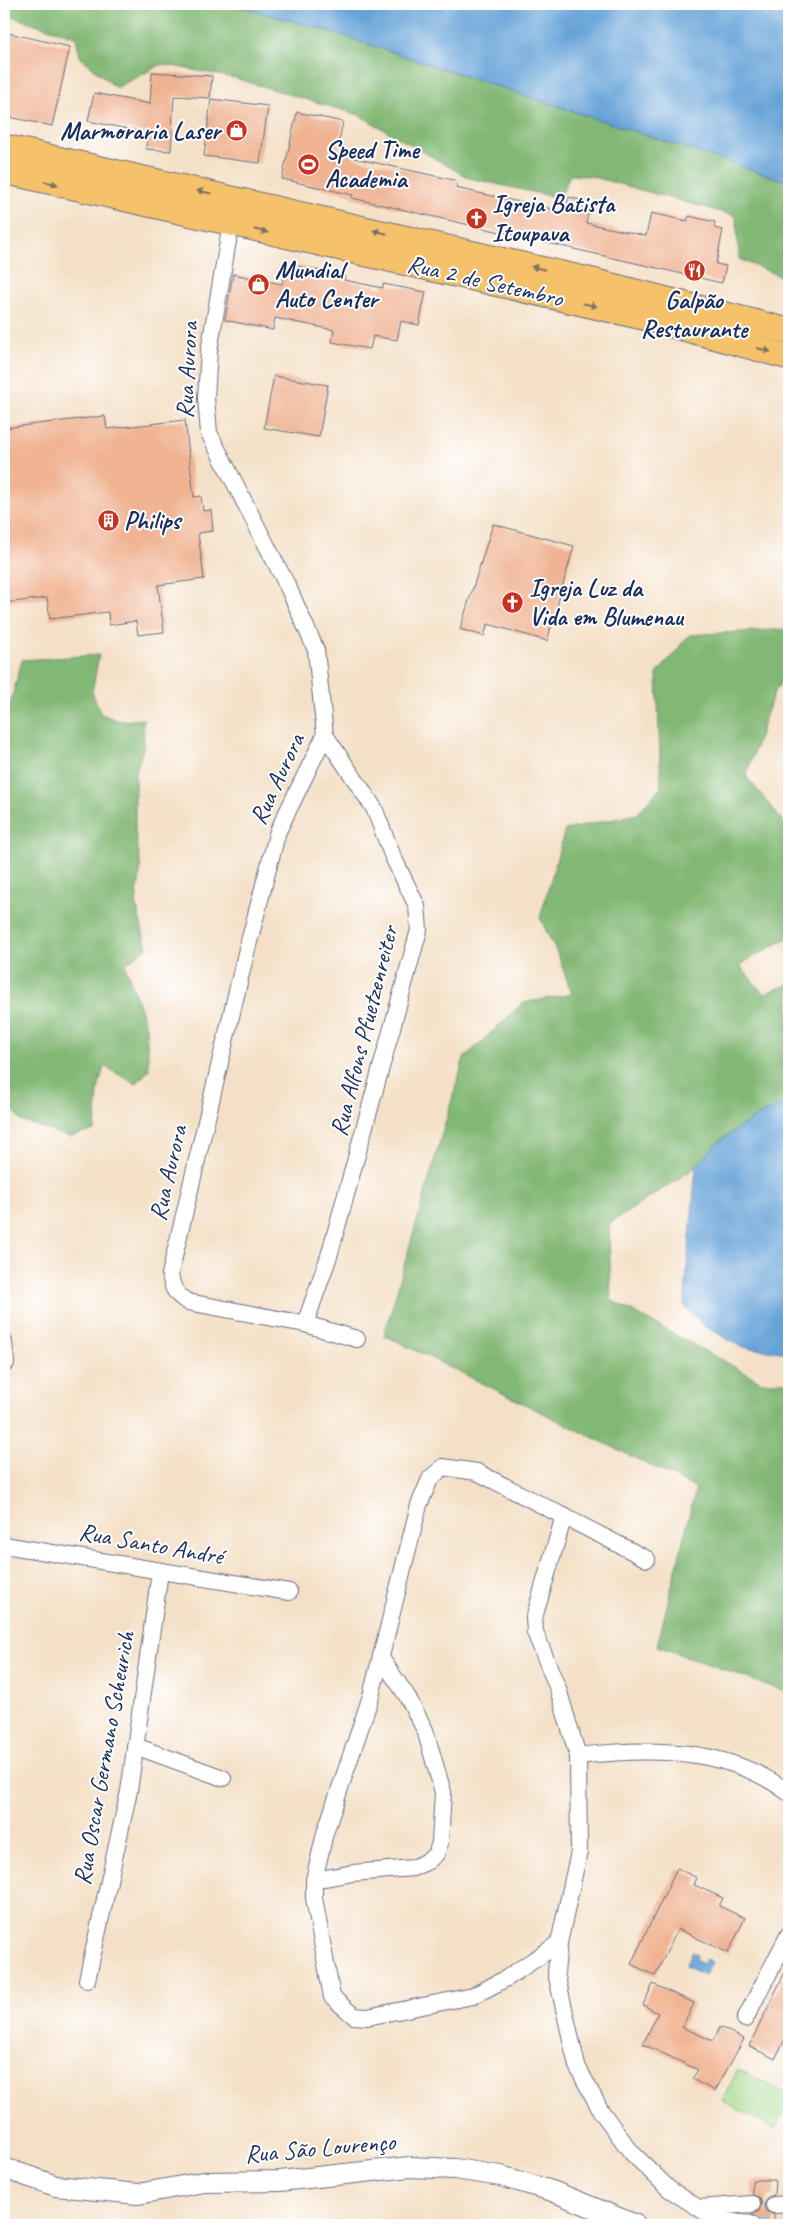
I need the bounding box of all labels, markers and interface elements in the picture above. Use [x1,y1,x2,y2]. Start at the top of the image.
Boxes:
place label: Marmoraria Laser [60,115,223,147]
shop icon: Marmoraria Laser [224,119,248,143]
place label: Speed Time Academia [325,134,421,195]
sports icon: Speed Time Academia [297,152,321,176]
one-way arrow [44,179,59,187]
one-way arrow [197,188,212,196]
place label: Igreja Batista Itoupava [492,188,616,249]
church icon: Igreja Batista Itoupava [464,206,488,230]
one-way arrow [253,227,268,235]
one-way arrow [372,228,387,236]
street label: Rua 2 de Setembro [404,248,567,315]
place label: Mundial Auto Center [275,254,381,315]
restaurant icon: Galpão Restaurante [682,259,706,283]
one-way arrow [531,264,546,272]
shop icon: Mundial Auto Center [247,272,271,296]
place label: Galpão Restaurante [641,284,749,345]
one-way arrow [582,301,597,309]
street label: Rua Aurora [168,319,206,419]
one-way arrow [757,346,772,354]
place label: Philips [124,505,182,537]
building icon: Philips [96,509,120,533]
place label: Igreja Luz da Vida em Blumenau [529,572,685,633]
church icon: Igreja Luz da Vida em Blumenau [501,590,525,614]
street label: Rua Aurora [242,727,313,830]
street label: Rua Alfons Pfuetzenreiter [322,921,406,1140]
street label: Rua Aurora [142,1120,195,1224]
street label: Rua Santo André [77,1516,229,1573]
street label: Rua Oscar Germano Scheurich [66,1627,142,1887]
street label: Rua São Lourenço [244,2125,398,2171]

